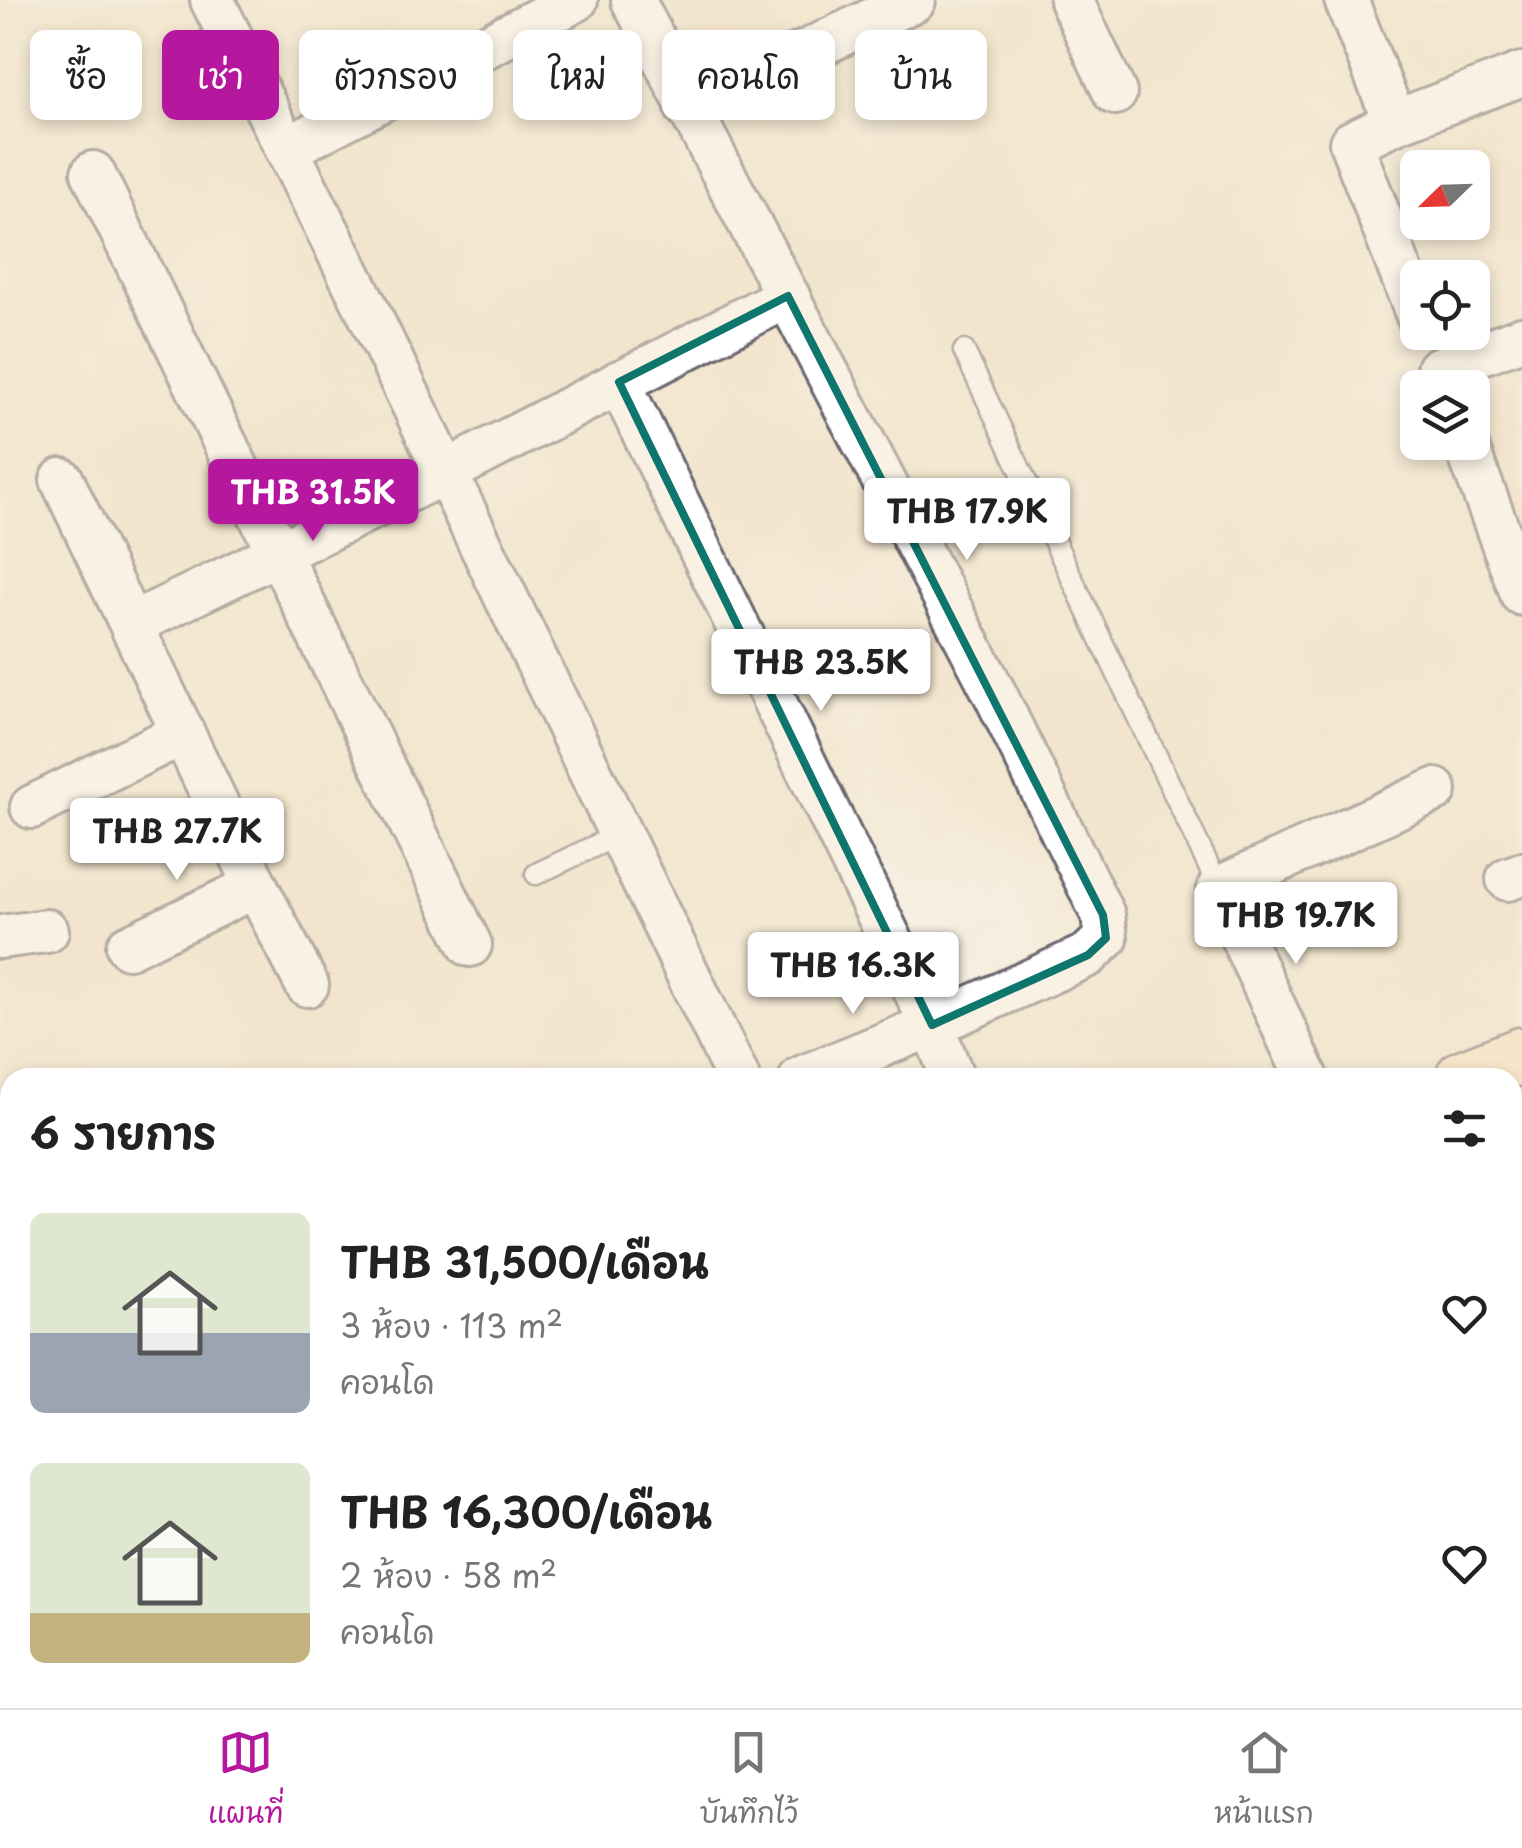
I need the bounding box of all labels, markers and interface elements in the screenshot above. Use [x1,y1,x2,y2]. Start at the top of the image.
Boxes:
chip: ซื้อ [30,30,142,120]
chip: เช่า [162,30,279,120]
chip: ตัวกรอง [299,30,493,120]
chip: ใหม่ [513,30,642,120]
chip: คอนโด [662,30,835,120]
chip: บ้าน [855,30,987,120]
north arrow [1400,150,1490,240]
map controls [1400,150,1490,460]
button: locate [1400,260,1490,350]
button: layers [1400,370,1490,460]
pin: THB 31.5K [199,459,427,544]
text: THB 31.5K [230,467,396,515]
pin: THB 17.9K [853,478,1081,563]
text: THB 17.9K [886,486,1048,534]
pin: THB 23.5K [707,629,935,714]
text: THB 23.5K [733,637,909,685]
pin: THB 27.7K [63,798,291,883]
text: THB 27.7K [92,806,262,854]
pin: THB 19.7K [1182,882,1410,967]
text: THB 19.7K [1216,890,1376,938]
pin: THB 16.3K [739,932,967,1017]
text: THB 16.3K [770,940,936,988]
text: 6 รายการ [30,1100,216,1163]
icon: filters [1437,1101,1492,1156]
text: THB 31,500/เดือน [340,1229,709,1292]
icon: home [110,1253,230,1373]
icon: heart [1437,1286,1492,1341]
text: 3 ห้อง · 113 m² [340,1301,563,1349]
text: คอนโด [340,1357,434,1405]
text: THB 16,300/เดือน [340,1479,712,1542]
icon: home [110,1503,230,1623]
icon: heart [1437,1536,1492,1591]
text: 2 ห้อง · 58 m² [340,1551,557,1599]
text: คอนโด [340,1607,434,1655]
tab: แผนที่ [208,1725,284,1834]
tab: บันทึกไว้ [700,1725,798,1834]
tab: หน้าแรก [1214,1725,1314,1834]

